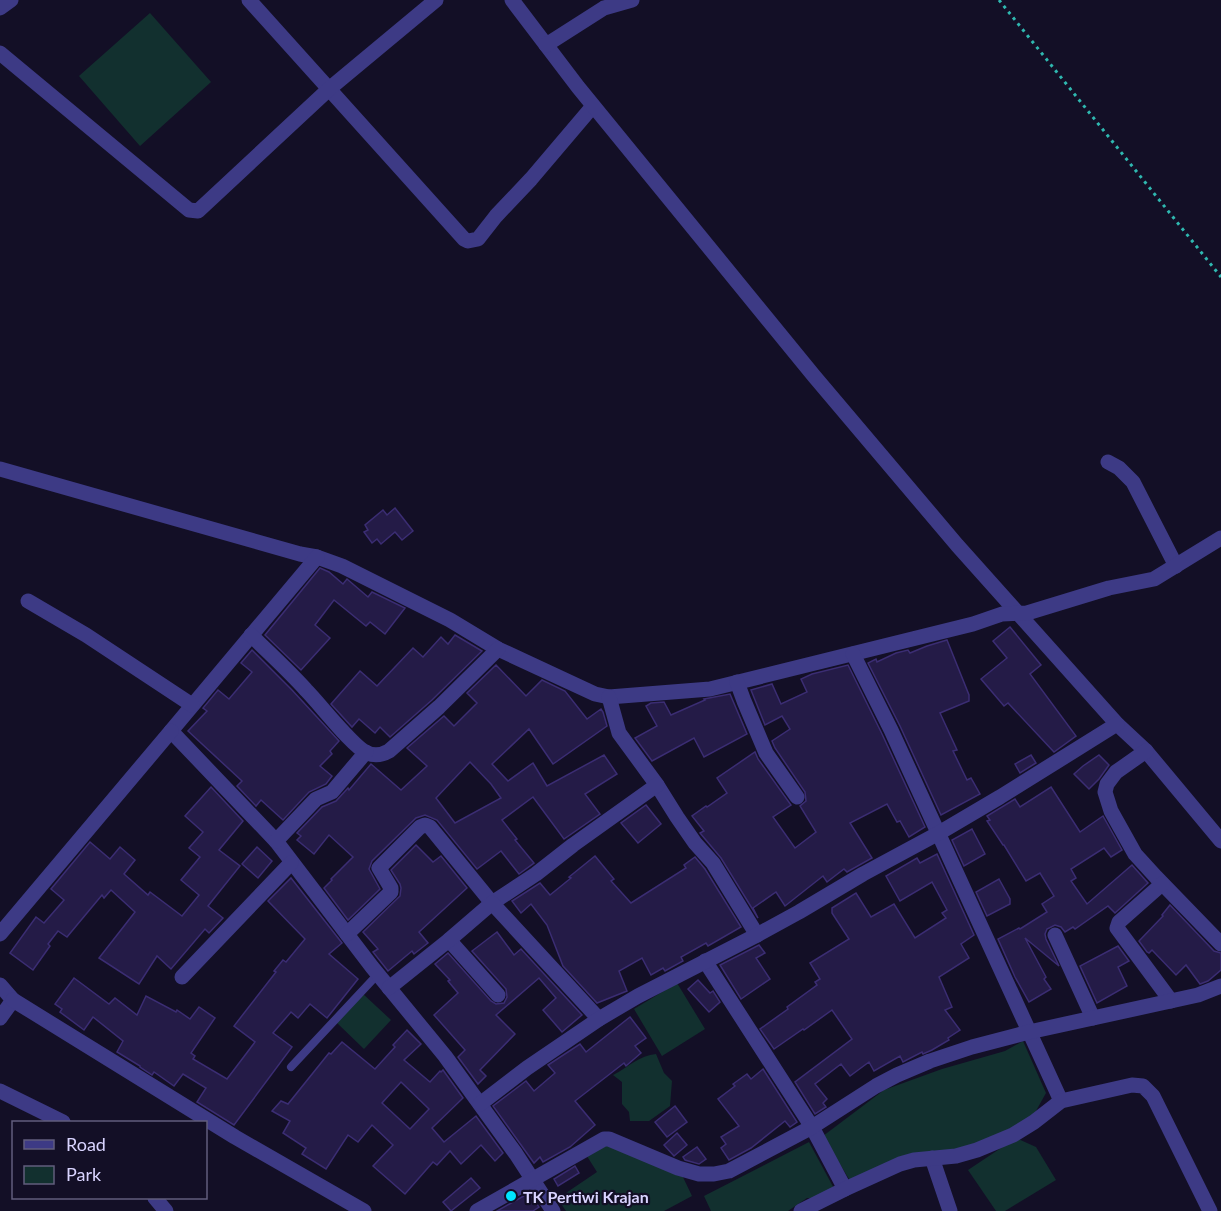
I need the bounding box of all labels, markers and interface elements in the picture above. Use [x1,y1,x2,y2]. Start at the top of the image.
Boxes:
legend [12,1121,207,1199]
text: Road [66,1133,106,1155]
text: Park [66,1163,102,1185]
place label: TK Pertiwi Krajan [523,1187,649,1206]
marker: TK Pertiwi Krajan [504,1189,518,1203]

